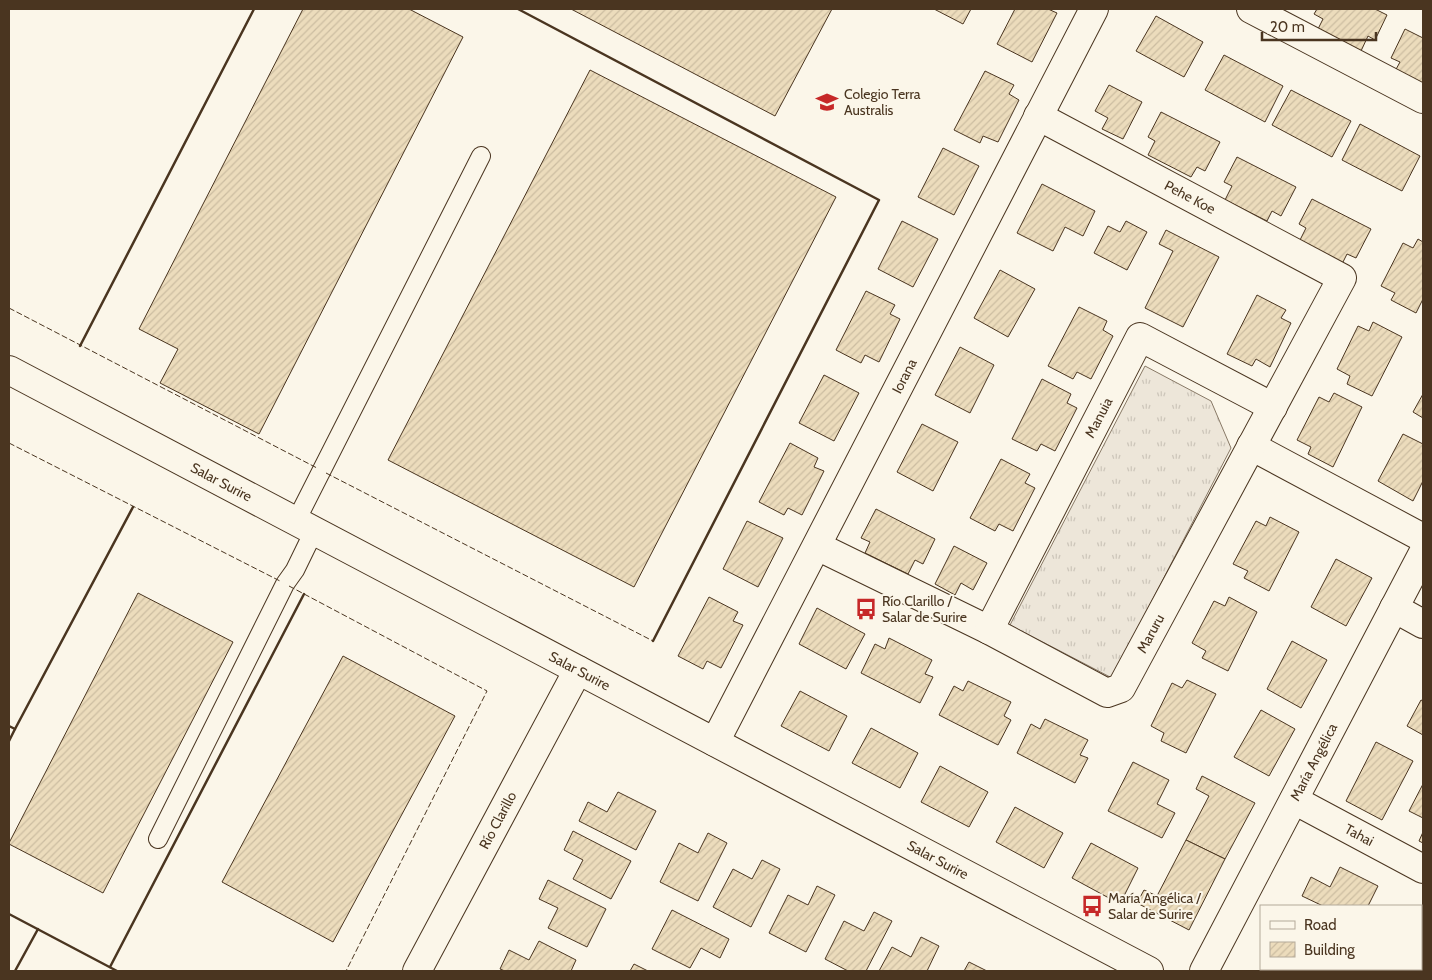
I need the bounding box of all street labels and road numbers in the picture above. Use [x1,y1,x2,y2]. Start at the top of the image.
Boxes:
street label: Pehe Koe [1161,176,1219,218]
street label: Iorana [888,355,921,396]
street label: Manuia [1081,394,1116,441]
street label: Salar Surire [188,458,255,505]
street label: Maruru [1133,611,1168,656]
street label: Salar Surire [546,647,613,694]
street label: María Angélica [1286,720,1341,804]
street label: Río Clarillo [475,788,520,852]
street label: Tahai [1341,820,1377,850]
street label: Salar Surire [904,836,972,883]

